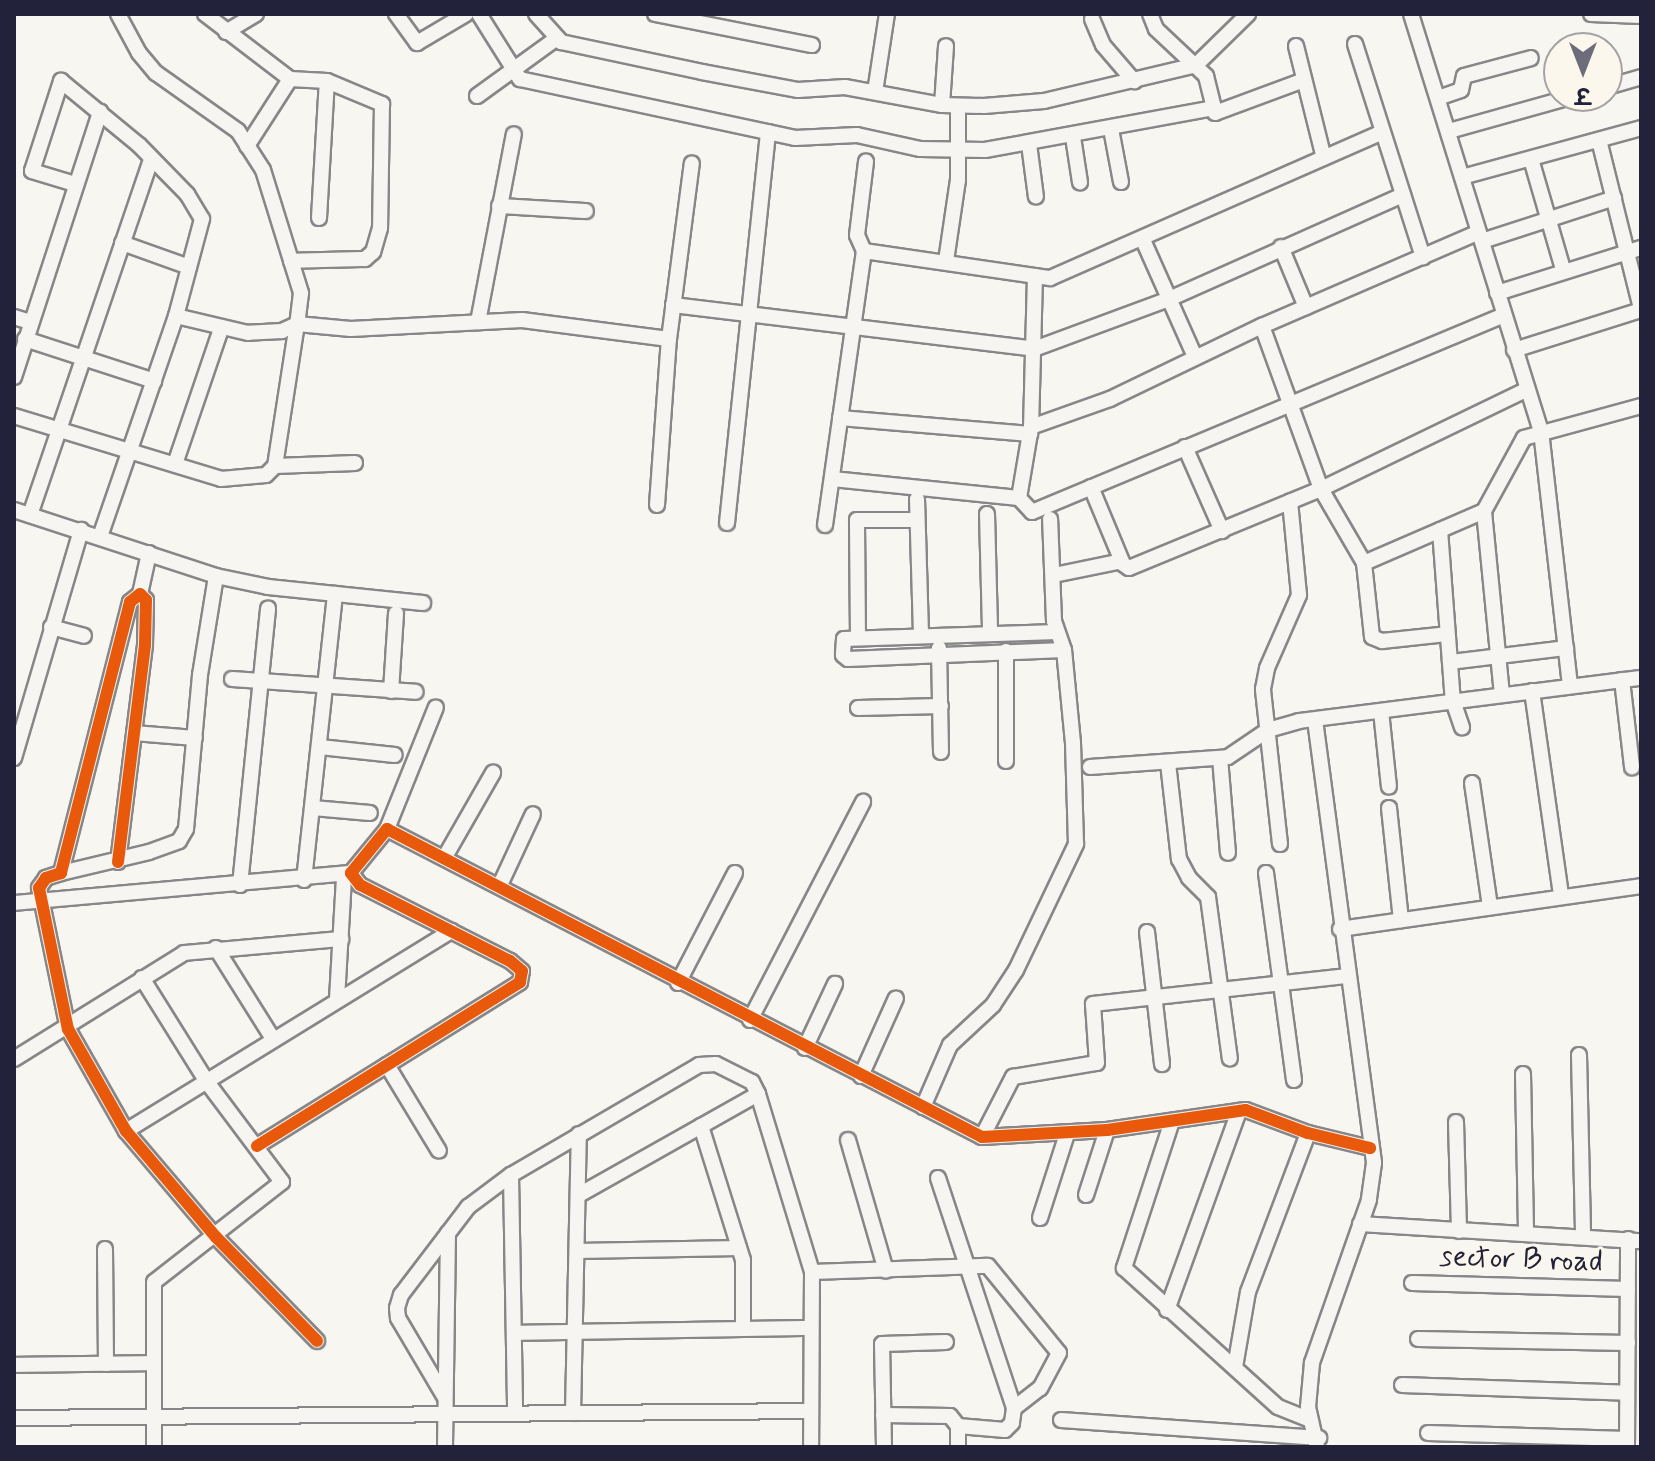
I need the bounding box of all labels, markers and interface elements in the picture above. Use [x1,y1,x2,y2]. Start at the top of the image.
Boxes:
north arrow [1543,32,1623,112]
text: उ [1576,80,1590,108]
street label: sector B road [1438,1239,1604,1281]

